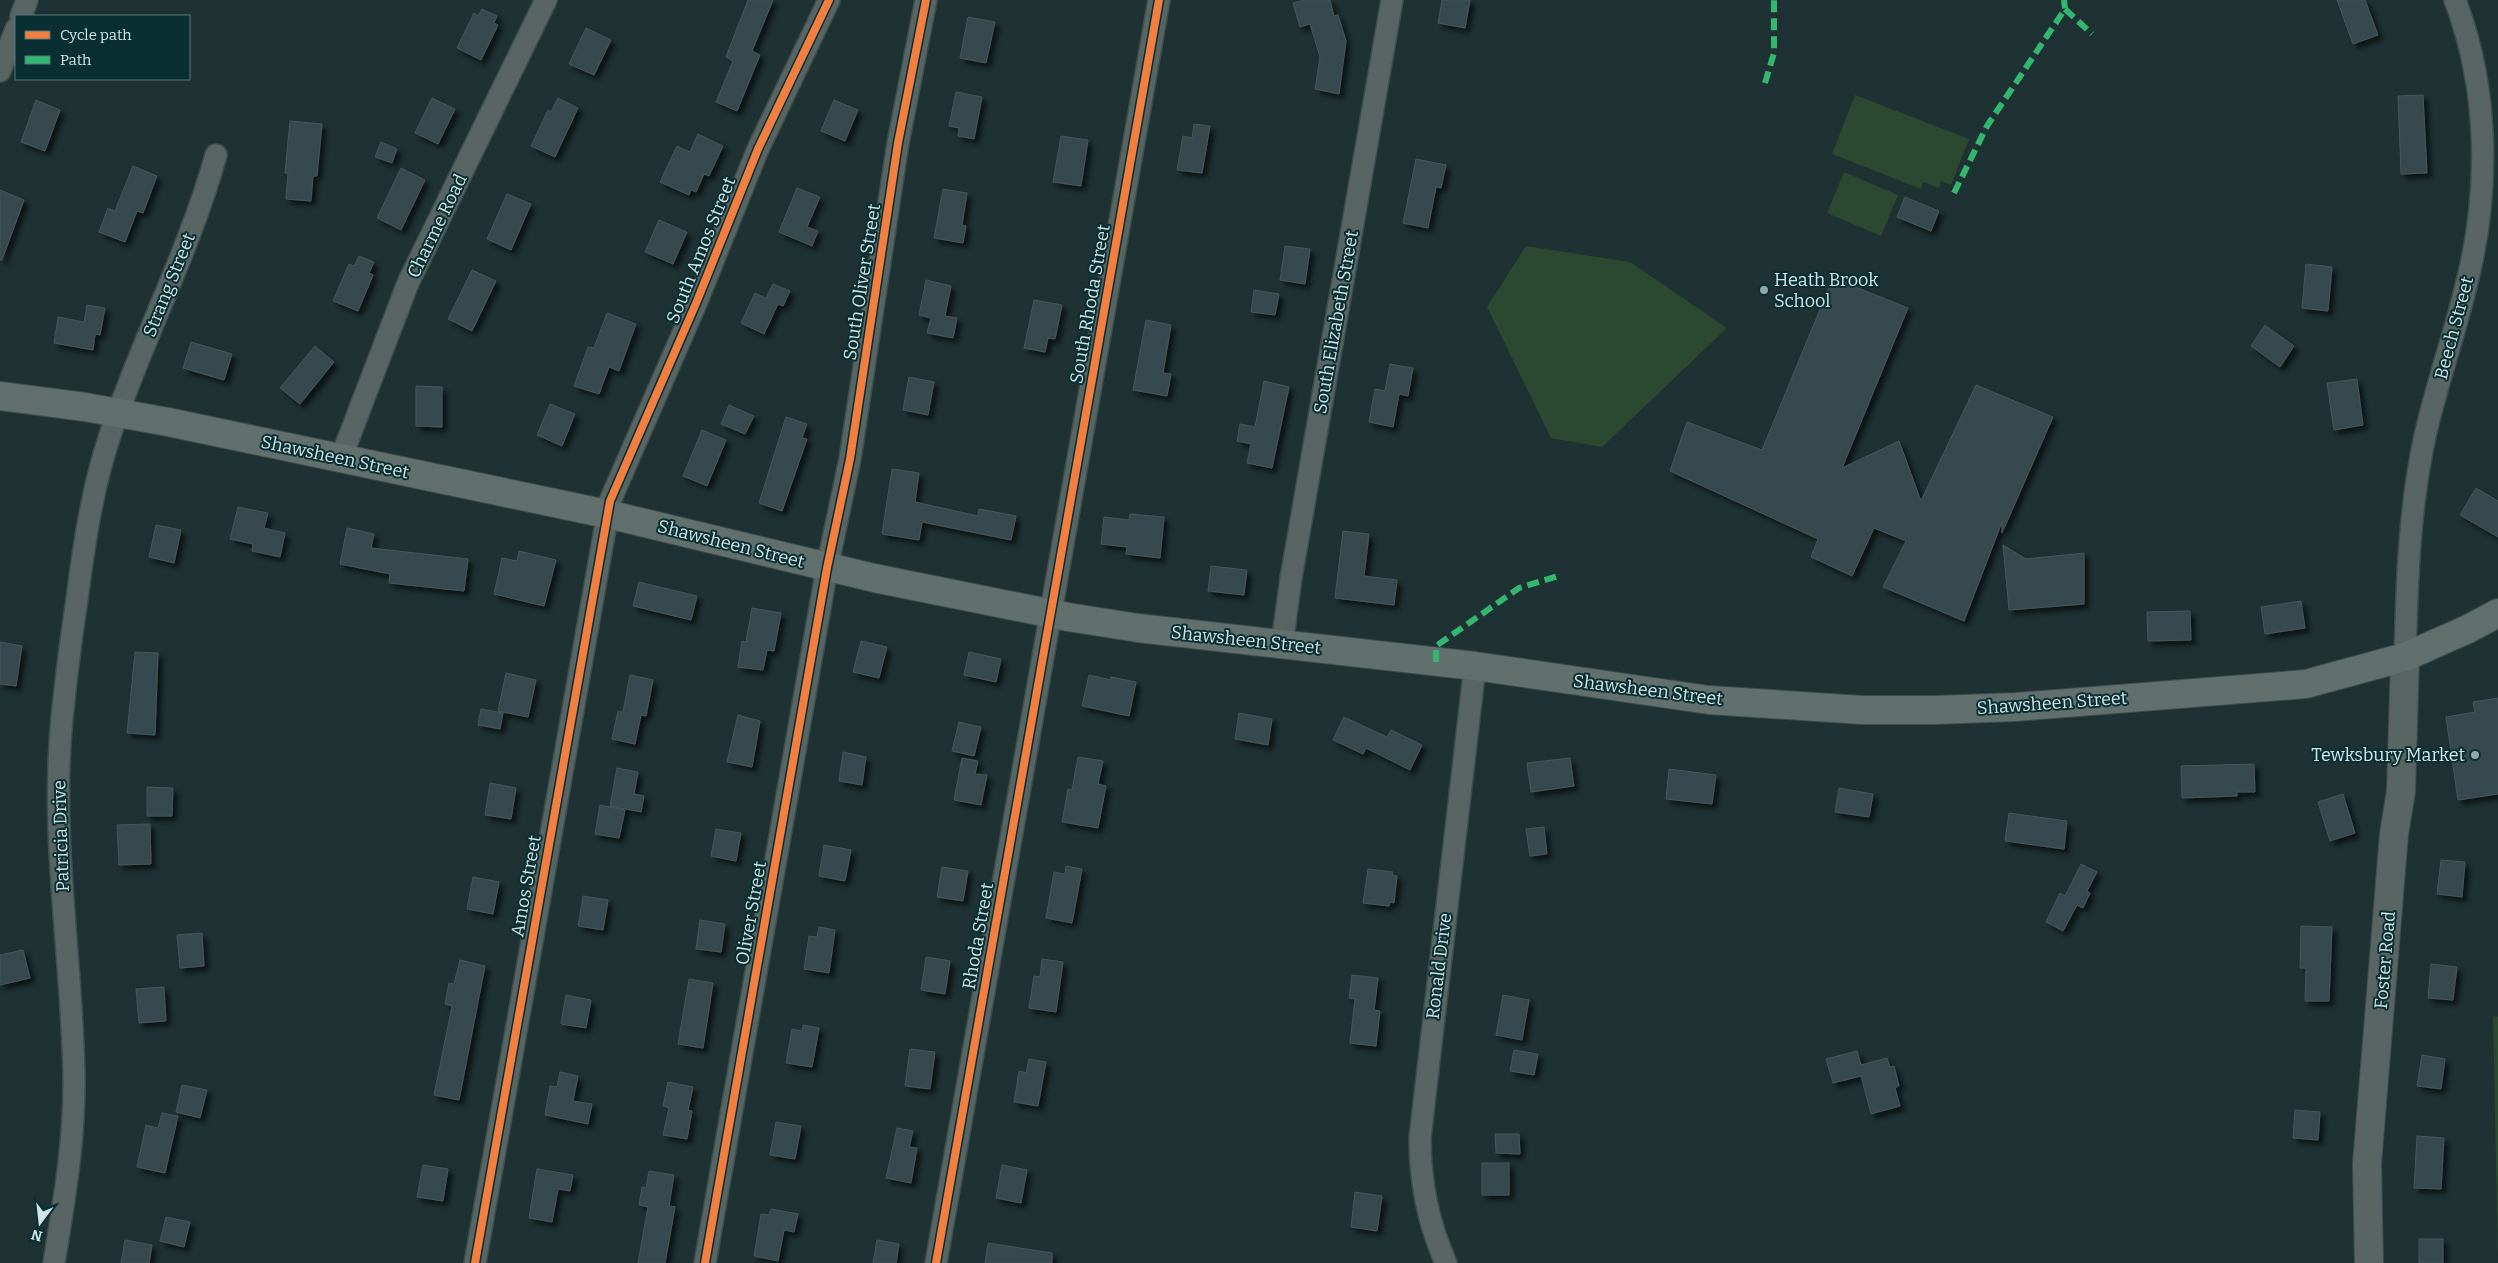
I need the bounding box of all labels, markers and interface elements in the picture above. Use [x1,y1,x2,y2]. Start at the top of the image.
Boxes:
legend [15,15,190,80]
text: Cycle path [60,26,132,44]
text: Path [60,51,92,69]
street label: Charme Road [402,170,472,282]
street label: South Amos Street [662,173,741,327]
street label: South Oliver Street [839,202,885,362]
street label: South Rhoda Street [1065,222,1115,385]
street label: South Elizabeth Street [1309,228,1363,415]
street label: Strang Street [138,229,200,340]
place label: Heath Brook School [1774,269,1879,312]
street label: Beech Street [2430,274,2478,382]
marker: Heath Brook School [1758,284,1770,296]
street label: Shawsheen Street [259,431,411,484]
street label: Shawsheen Street [655,515,807,573]
street label: Shawsheen Street [1170,621,1323,659]
street label: Shawsheen Street [1572,670,1725,710]
street label: Shawsheen Street [1976,687,2128,719]
place label: Tewksbury Market [2311,744,2465,766]
marker: Tewksbury Market [2469,749,2481,761]
street label: Patricia Drive [48,780,74,892]
street label: Amos Street [506,833,546,939]
street label: Oliver Street [731,859,771,967]
street label: Rhoda Street [958,880,998,991]
street label: Foster Road [2370,910,2400,1010]
street label: Ronald Drive [1422,912,1456,1020]
north arrow [15,1198,65,1248]
text: N [29,1225,44,1245]

